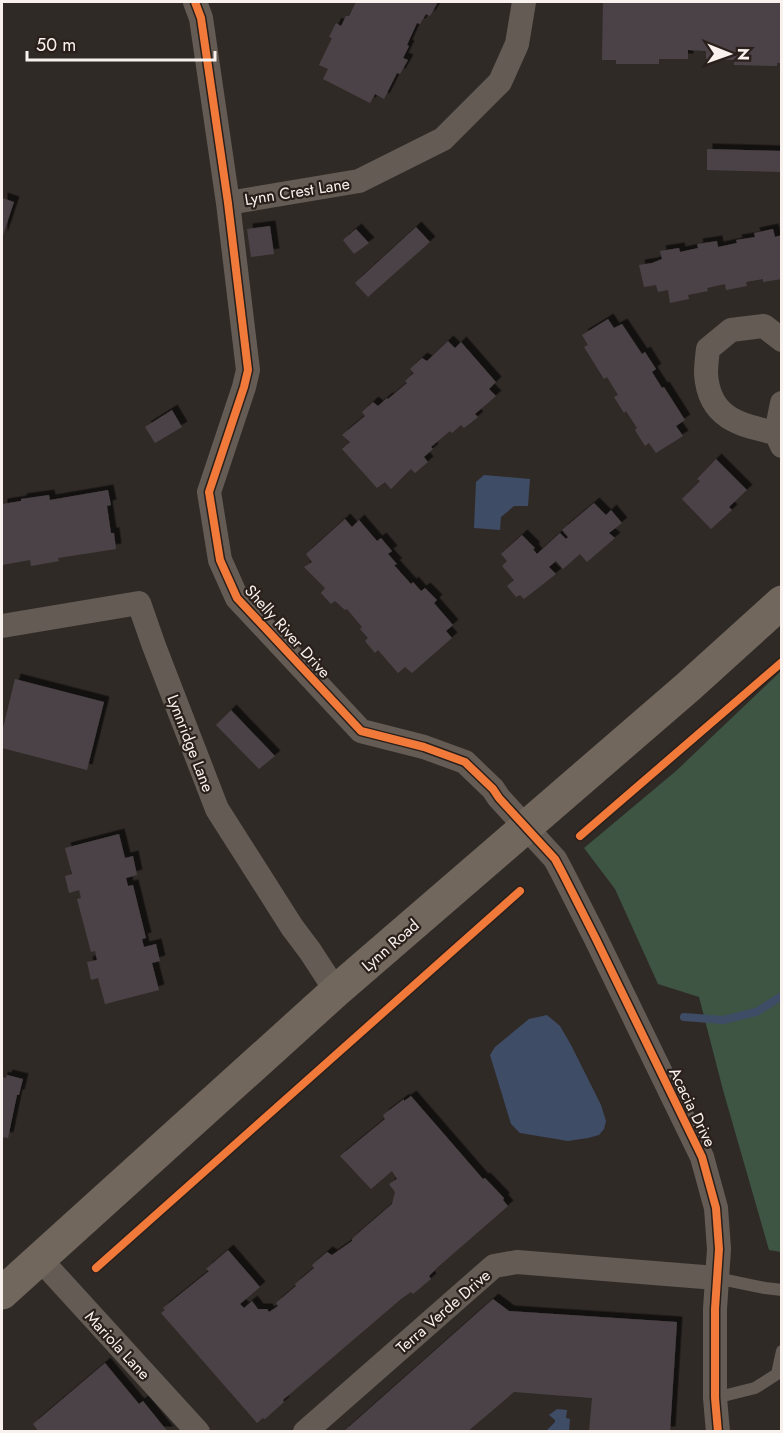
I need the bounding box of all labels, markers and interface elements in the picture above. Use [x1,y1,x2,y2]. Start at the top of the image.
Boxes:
scale bar [27,24,214,62]
north arrow [699,24,759,84]
text: 50 m [36,32,76,58]
text: N [732,48,755,61]
street label: Lynn Crest Lane [243,172,351,211]
street label: Shelly River Drive [239,580,336,683]
street label: Lynnridge Lane [161,691,220,795]
street label: Lynn Road [357,914,424,977]
street label: Acacia Drive [663,1064,722,1151]
street label: Terra Verde Drive [391,1264,496,1359]
street label: Mariola Lane [80,1306,156,1385]

